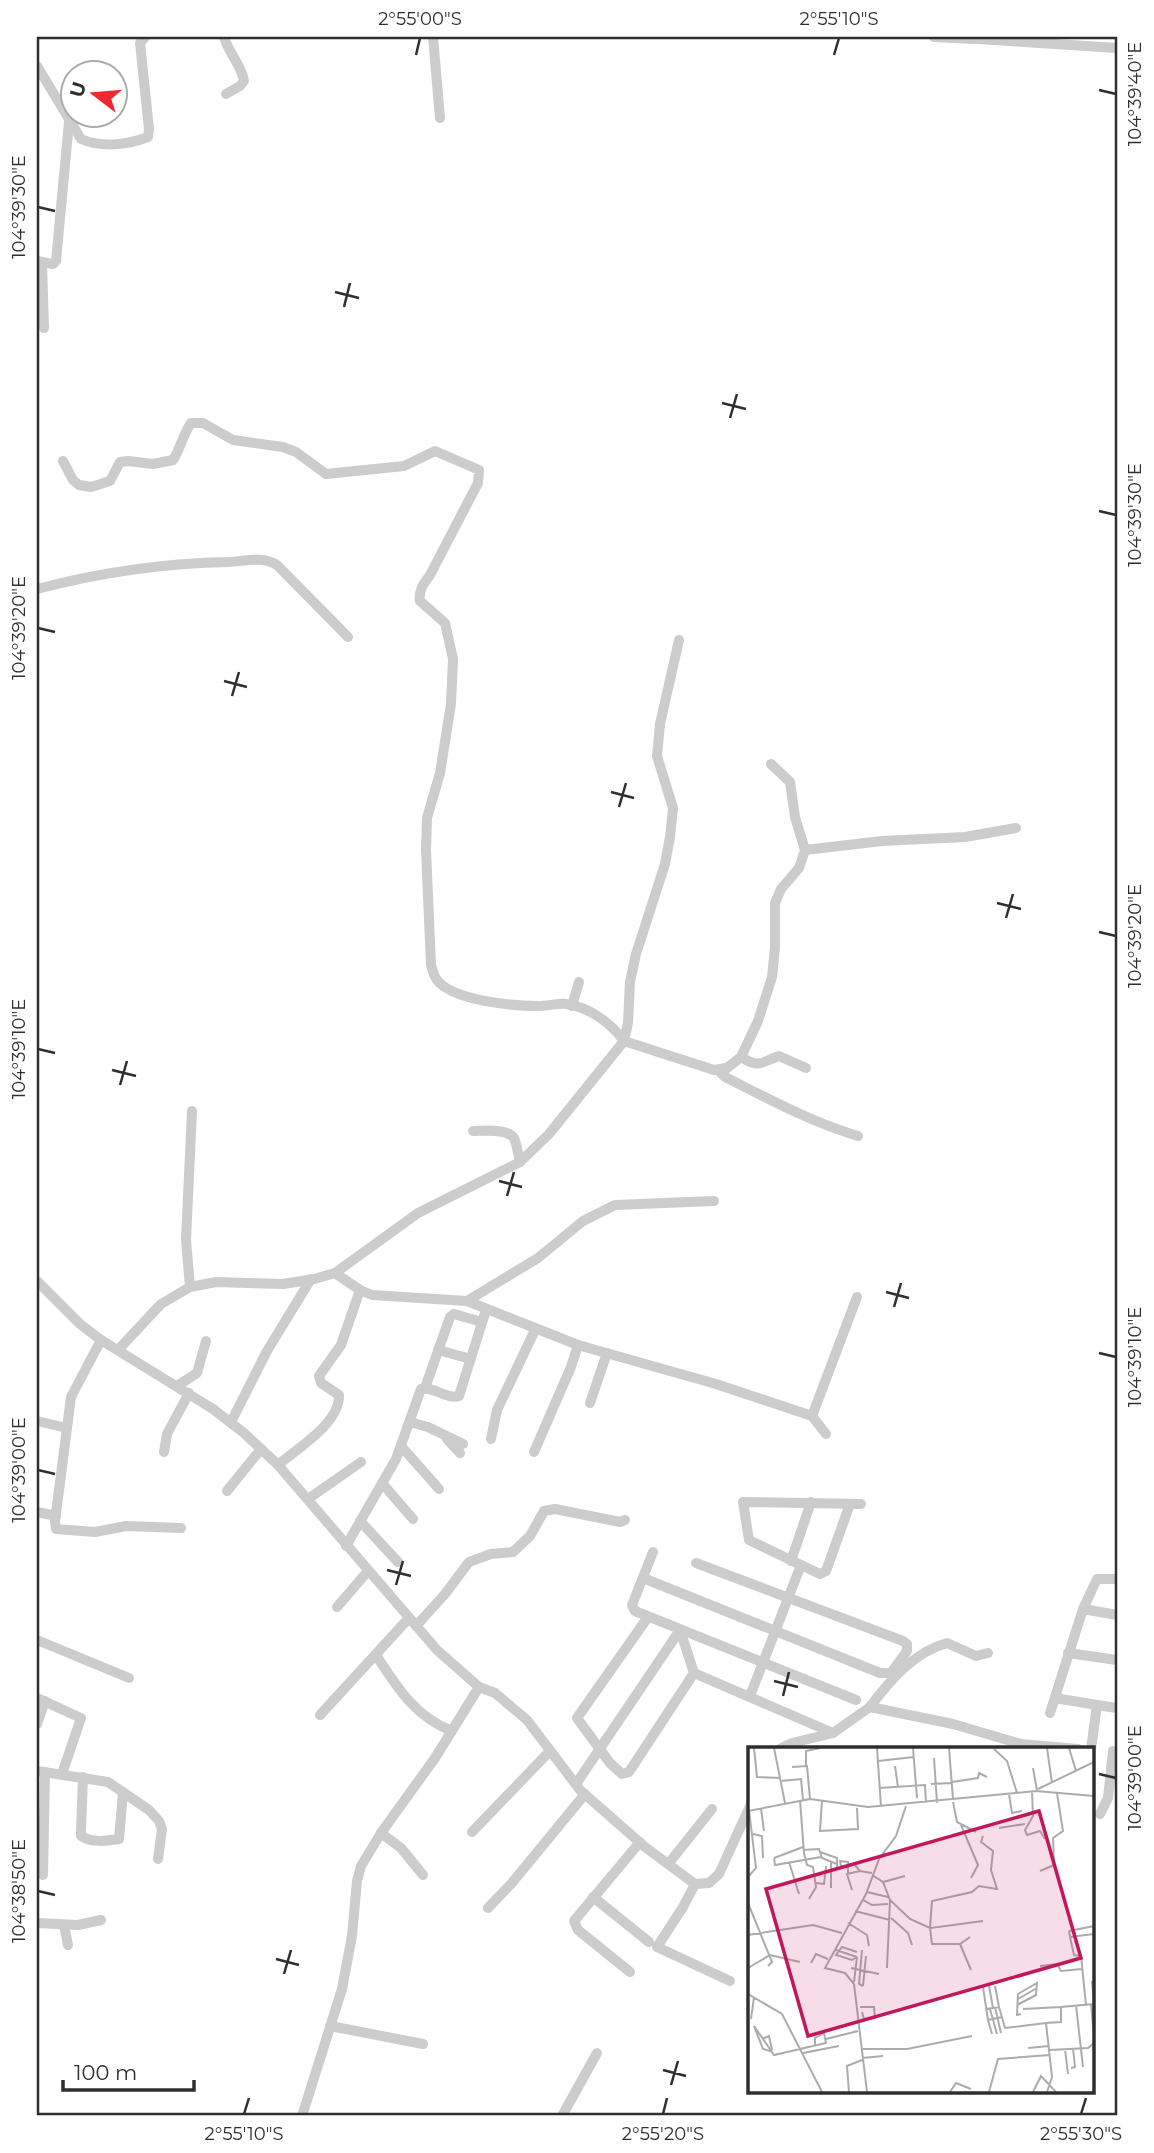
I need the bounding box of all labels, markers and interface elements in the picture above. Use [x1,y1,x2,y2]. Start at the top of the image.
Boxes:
text: 2°55'00"S [378,8,462,30]
text: 2°55'10"S [799,8,879,30]
text: 104°39'40"E [1124,42,1146,146]
north arrow [60,60,130,130]
text: U [65,79,91,100]
text: 104°39'30"E [8,155,30,259]
text: 104°39'30"E [1124,463,1146,567]
text: 104°39'20"E [8,576,30,680]
text: 104°39'20"E [1124,884,1146,988]
text: 104°39'10"E [8,999,30,1099]
text: 104°39'10"E [1124,1307,1146,1407]
text: 104°39'00"E [8,1417,30,1523]
text: 104°39'00"E [1124,1725,1146,1831]
inset map [748,1747,1094,2094]
text: 104°38'50"E [8,1839,30,1943]
scale bar [63,2048,194,2092]
text: 100 m [74,2060,137,2085]
text: 2°55'10"S [204,2123,284,2145]
text: 2°55'20"S [622,2123,704,2145]
text: 2°55'30"S [1040,2123,1122,2145]

